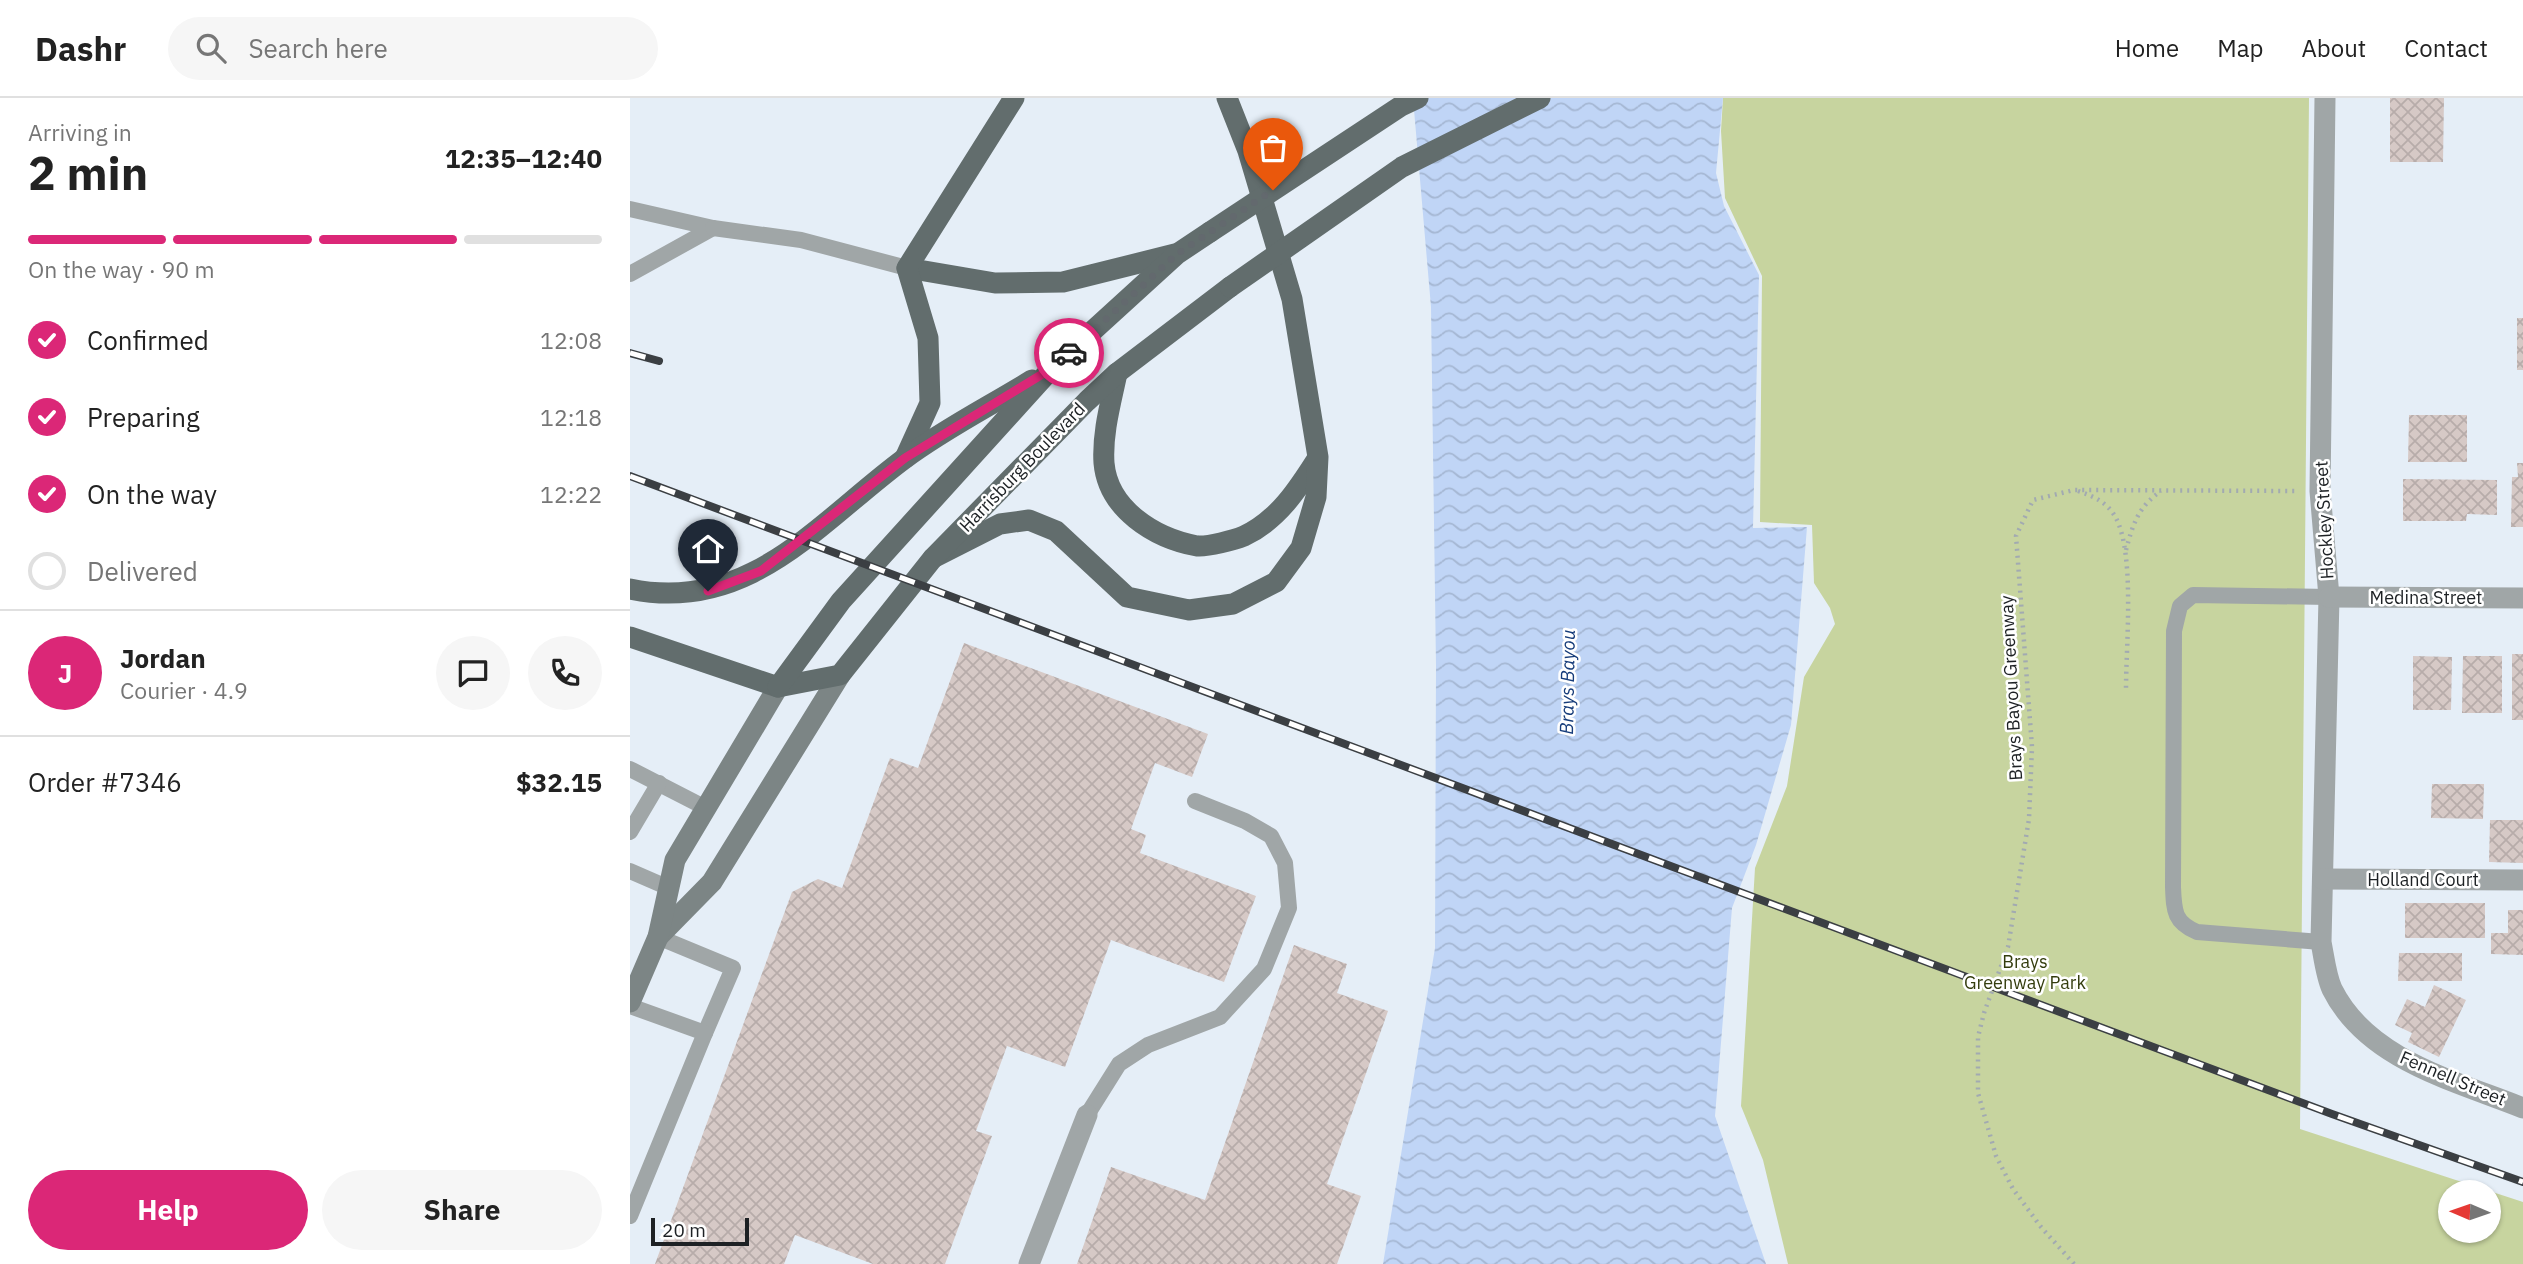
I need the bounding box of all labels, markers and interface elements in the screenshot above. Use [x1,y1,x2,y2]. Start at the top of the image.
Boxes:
search box [168,17,658,80]
text: Dashr [35,27,126,70]
icon: search [192,29,230,67]
text: Search here [248,31,388,65]
text: Home [2115,32,2179,64]
text: Map [2217,32,2263,64]
text: About [2301,32,2366,64]
text: Contact [2404,32,2488,64]
text: Arriving in [28,117,132,147]
pin [1243,118,1303,190]
icon: bag [1254,129,1292,167]
text: 12:35–12:40 [445,141,602,175]
text: 2 min [28,143,148,203]
text: On the way · 90 m [28,254,215,284]
courier [1034,318,1104,388]
icon: check [28,321,66,359]
text: Confirmed [87,323,209,357]
text: 12:08 [540,325,602,355]
icon: car [1050,334,1088,372]
street label: Harrisburg Boulevard [954,397,1090,537]
icon: check [28,398,66,436]
text: Preparing [87,400,200,434]
text: 12:18 [540,402,602,432]
street label: Hockley Street [2309,460,2339,580]
icon: check [28,475,66,513]
text: On the way [87,477,217,511]
text: 12:22 [540,479,602,509]
pin [678,519,738,591]
icon: home [689,530,727,568]
text: Delivered [87,554,198,588]
street label: Medina Street [2370,586,2482,609]
street label: Brays Bayou Greenway [1995,595,2027,781]
water label: Brays Bayou [1554,629,1580,735]
button: chat [436,636,510,710]
button: phone [528,636,602,710]
text: Jordan [120,641,206,675]
text: J [58,656,72,690]
text: Courier · 4.9 [120,675,248,705]
text: Order #7346 [28,765,182,799]
text: $32.15 [516,765,602,799]
street label: Holland Court [2367,868,2479,891]
park label: Brays Greenway Park [1964,950,2086,994]
street label: Fennell Street [2396,1045,2510,1111]
button: Help [28,1170,308,1250]
button: Share [322,1170,602,1250]
north arrow [2438,1180,2501,1242]
map controls [2438,1180,2501,1243]
scale bar [651,1215,749,1247]
text: 20 m [662,1218,706,1242]

